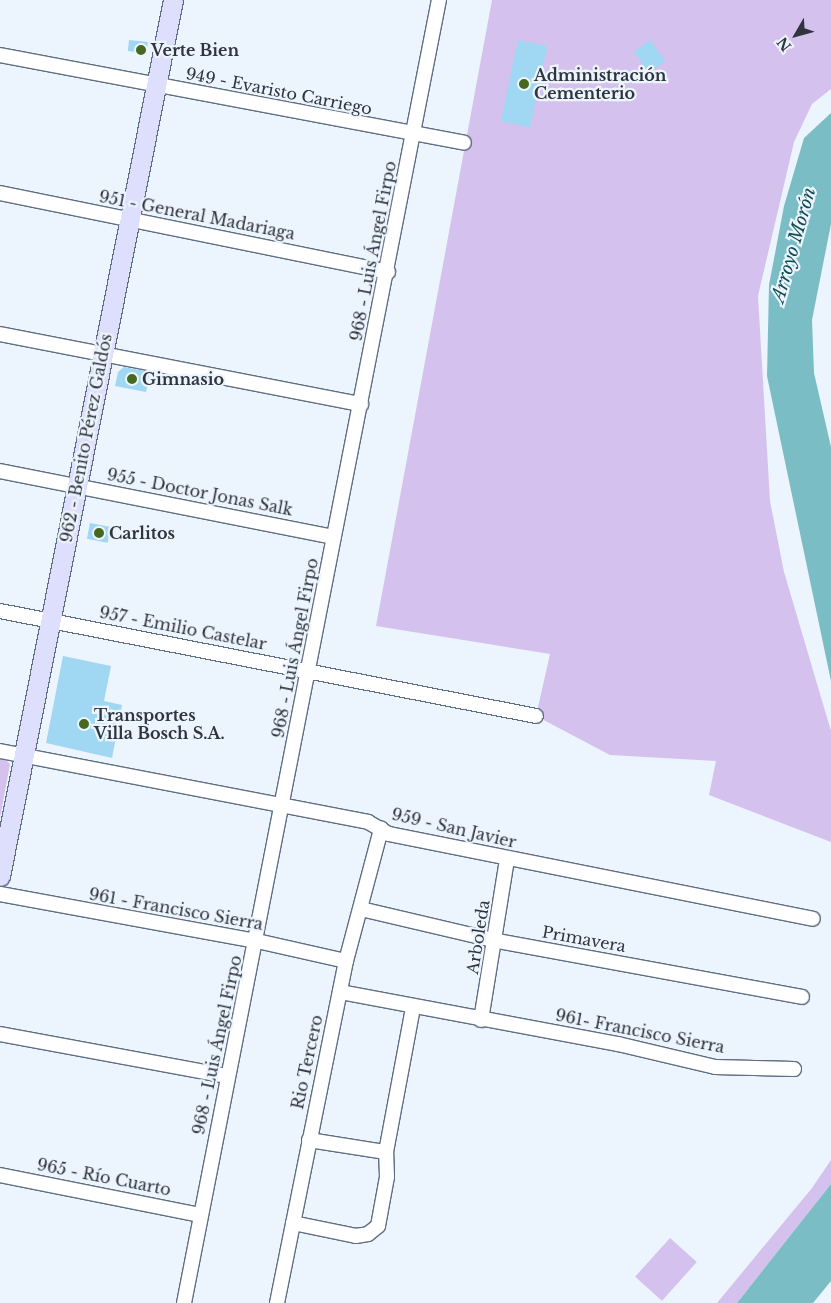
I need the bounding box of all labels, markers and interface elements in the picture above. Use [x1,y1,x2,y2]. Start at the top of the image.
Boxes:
north arrow [771,10,821,60]
text: N [773,34,795,55]
place label: Verte Bien [151,40,239,60]
marker: Verte Bien [135,44,147,56]
street label: 949 - Evaristo Carriego [184,64,374,118]
place label: Administración Cementerio [534,65,666,103]
marker: Administración Cementerio [518,78,530,90]
street label: 968 - Luis Ángel Firpo [346,159,400,343]
water label: Arroyo Morón [767,185,821,305]
street label: 951 - General Madariaga [97,187,297,243]
street label: 962 - Benito Pérez Galdós [56,332,116,544]
place label: Gimnasio [142,369,224,389]
marker: Gimnasio [126,373,138,385]
street label: 955 - Doctor Jonas Salk [105,465,295,519]
place label: Carlitos [109,523,175,543]
marker: Carlitos [93,527,105,539]
street label: 968 - Luis Ángel Firpo [268,556,322,740]
street label: 957 - Emilio Castelar [98,602,268,654]
place label: Transportes Villa Bosch S.A. [94,705,225,743]
marker: Transportes Villa Bosch S.A. [78,718,90,730]
street label: 959 - San Javier [390,804,518,852]
street label: 961 - Francisco Sierra [87,884,265,934]
street label: Arboleda [463,898,493,976]
street label: Primavera [541,922,627,956]
street label: 968 - Luis Ángel Firpo [189,953,245,1137]
street label: 961- Francisco Sierra [554,1005,726,1057]
street label: Rio Tercero [288,1013,326,1111]
street label: 965 - Río Cuarto [35,1155,173,1199]

